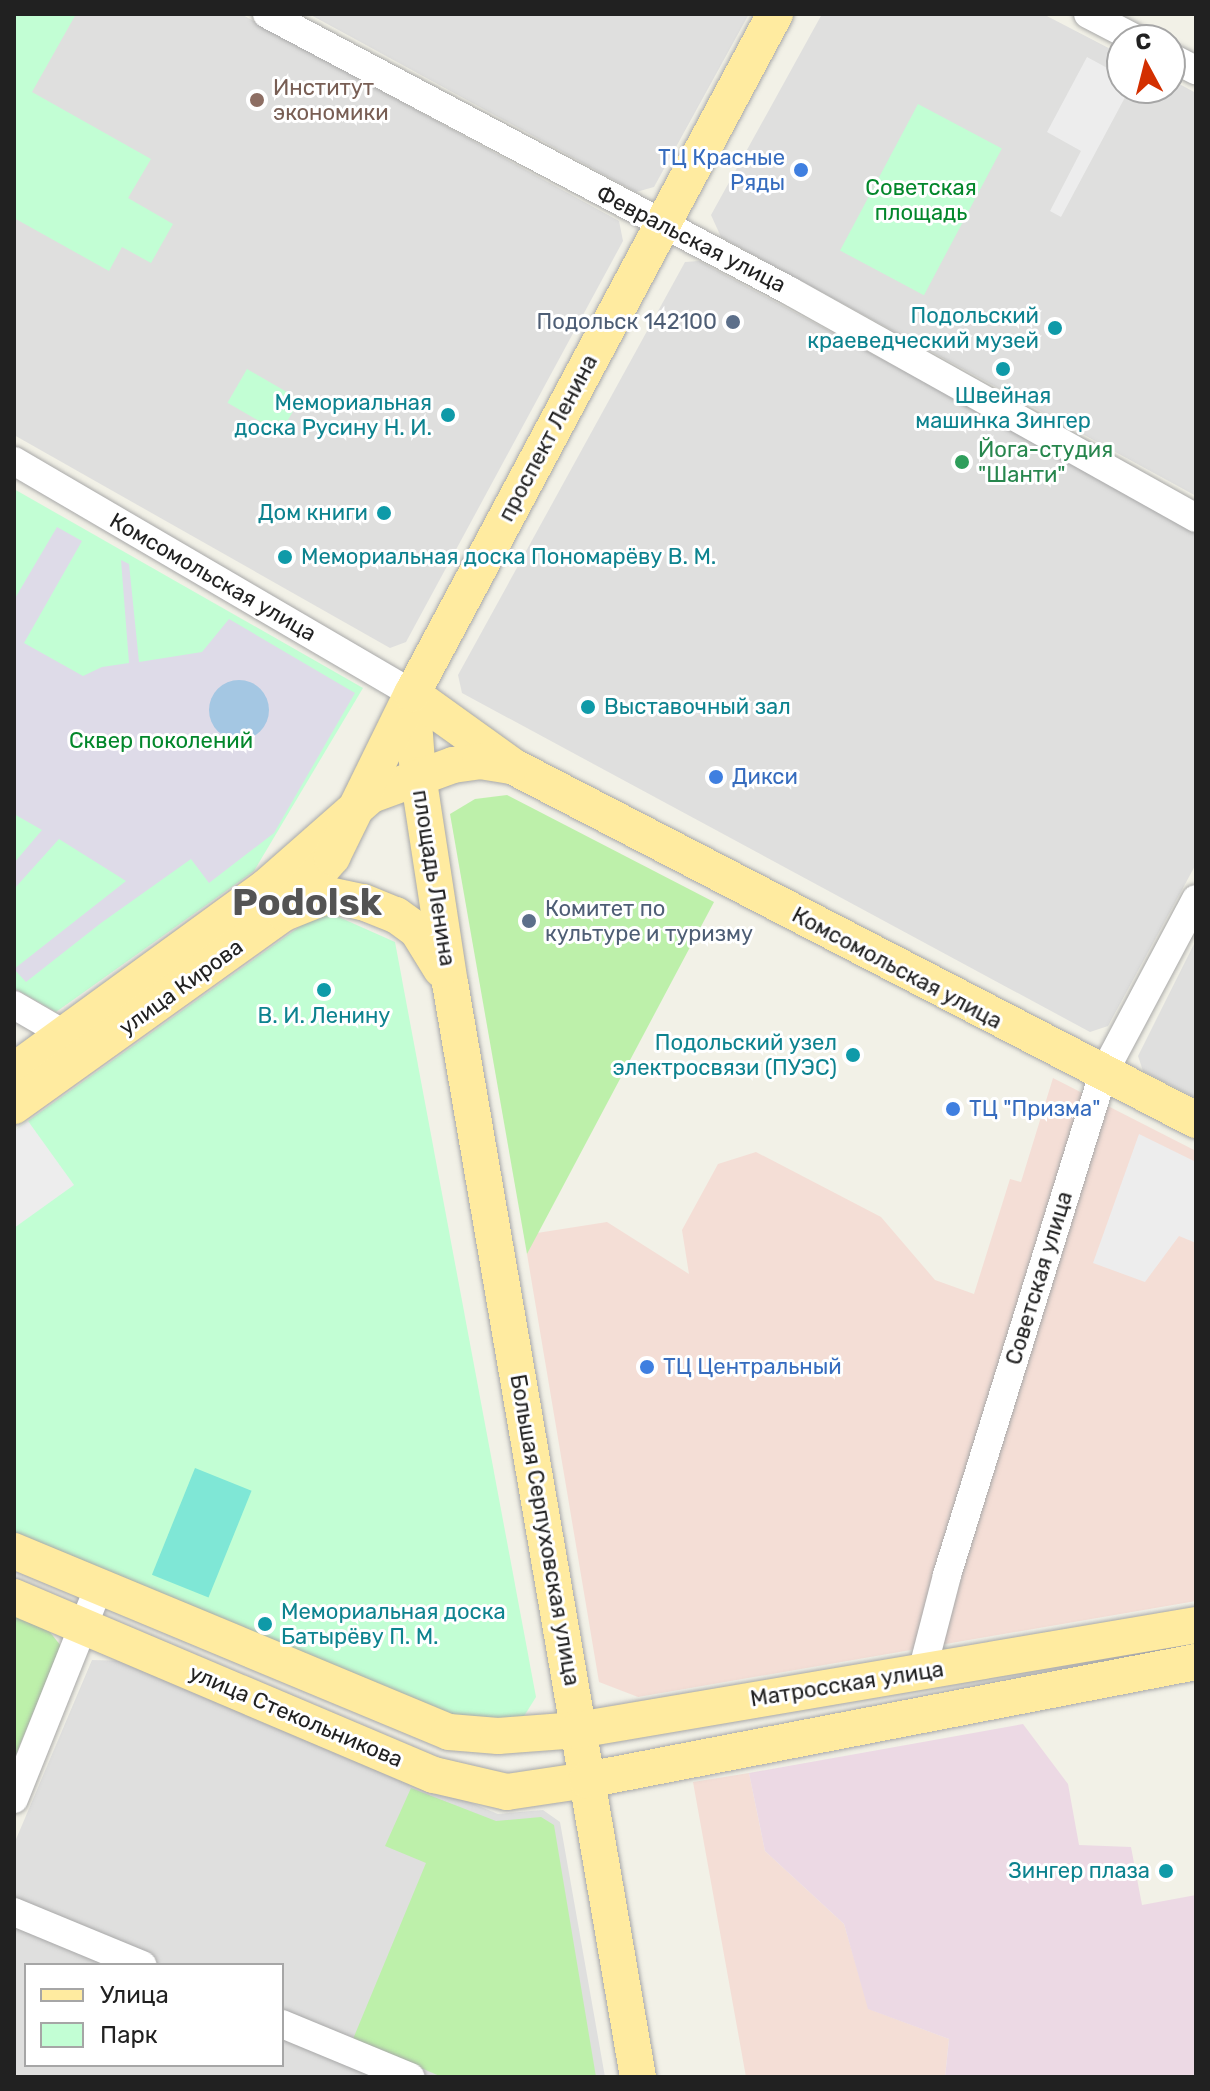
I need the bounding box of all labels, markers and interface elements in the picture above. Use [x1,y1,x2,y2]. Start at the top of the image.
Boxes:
north arrow [1106,24,1186,104]
text: С [1134,27,1153,56]
place label: Институт экономики [273,74,389,126]
marker: Институт экономики [248,91,266,109]
place label: ТЦ Красные Ряды [658,144,785,196]
marker: ТЦ Красные Ряды [792,161,810,179]
park label: Советская площадь [865,174,977,226]
street label: Февральская улица [592,180,790,298]
place label: Подольский краеведческий музей [807,302,1039,354]
place label: Подольск 142100 [537,309,717,335]
marker: Подольск 142100 [724,313,742,331]
marker: Подольский краеведческий музей [1046,319,1064,337]
street label: проспект Ленина [493,350,603,526]
marker: Швейная машинка Зингер [994,360,1012,378]
place label: Швейная машинка Зингер [915,382,1091,434]
place label: Мемориальная доска Русину Н. И. [234,389,432,440]
marker: Мемориальная доска Русину Н. И. [439,406,457,424]
place label: Йога-студия "Шанти" [978,436,1113,488]
marker: Йога-студия "Шанти" [953,453,971,471]
place label: Дом книги [258,500,368,526]
marker: Дом книги [375,504,393,522]
street label: Комсомольская улица [105,507,321,647]
place label: Мемориальная доска Пономарёву В. М. [301,544,716,570]
marker: Мемориальная доска Пономарёву В. М. [276,548,294,566]
place label: Выставочный зал [604,694,791,720]
marker: Выставочный зал [579,698,597,716]
park label: Сквер поколений [69,728,253,754]
place label: Дикси [732,764,798,790]
marker: Дикси [707,768,725,786]
street label: площадь Ленина [407,788,461,968]
district label: Podolsk [232,880,382,926]
place label: Комитет по культуре и туризму [545,895,753,946]
street label: Комсомольская улица [788,901,1006,1035]
marker: Комитет по культуре и туризму [520,912,538,930]
street label: улица Кирова [114,933,248,1041]
marker: В. И. Ленину [315,981,333,999]
place label: В. И. Ленину [258,1003,390,1029]
place label: Подольский узел электросвязи (ПУЭС) [612,1029,837,1080]
marker: Подольский узел электросвязи (ПУЭС) [844,1046,862,1064]
place label: ТЦ "Призма" [969,1096,1100,1122]
marker: ТЦ "Призма" [944,1100,962,1118]
street label: Советская улица [1000,1188,1078,1368]
place label: ТЦ Центральный [663,1354,842,1380]
marker: ТЦ Центральный [638,1358,656,1376]
street label: Большая Серпуховская улица [505,1372,585,1688]
place label: Мемориальная доска Батырёву П. М. [281,1598,506,1650]
marker: Мемориальная доска Батырёву П. М. [256,1615,274,1633]
street label: Матросская улица [748,1656,946,1712]
street label: улица Стекольникова [185,1659,407,1773]
place label: Зингер плаза [1008,1858,1150,1884]
marker: Зингер плаза [1157,1862,1175,1880]
legend [24,1963,284,2067]
text: Улица [100,1981,169,2009]
text: Парк [100,2021,158,2049]

